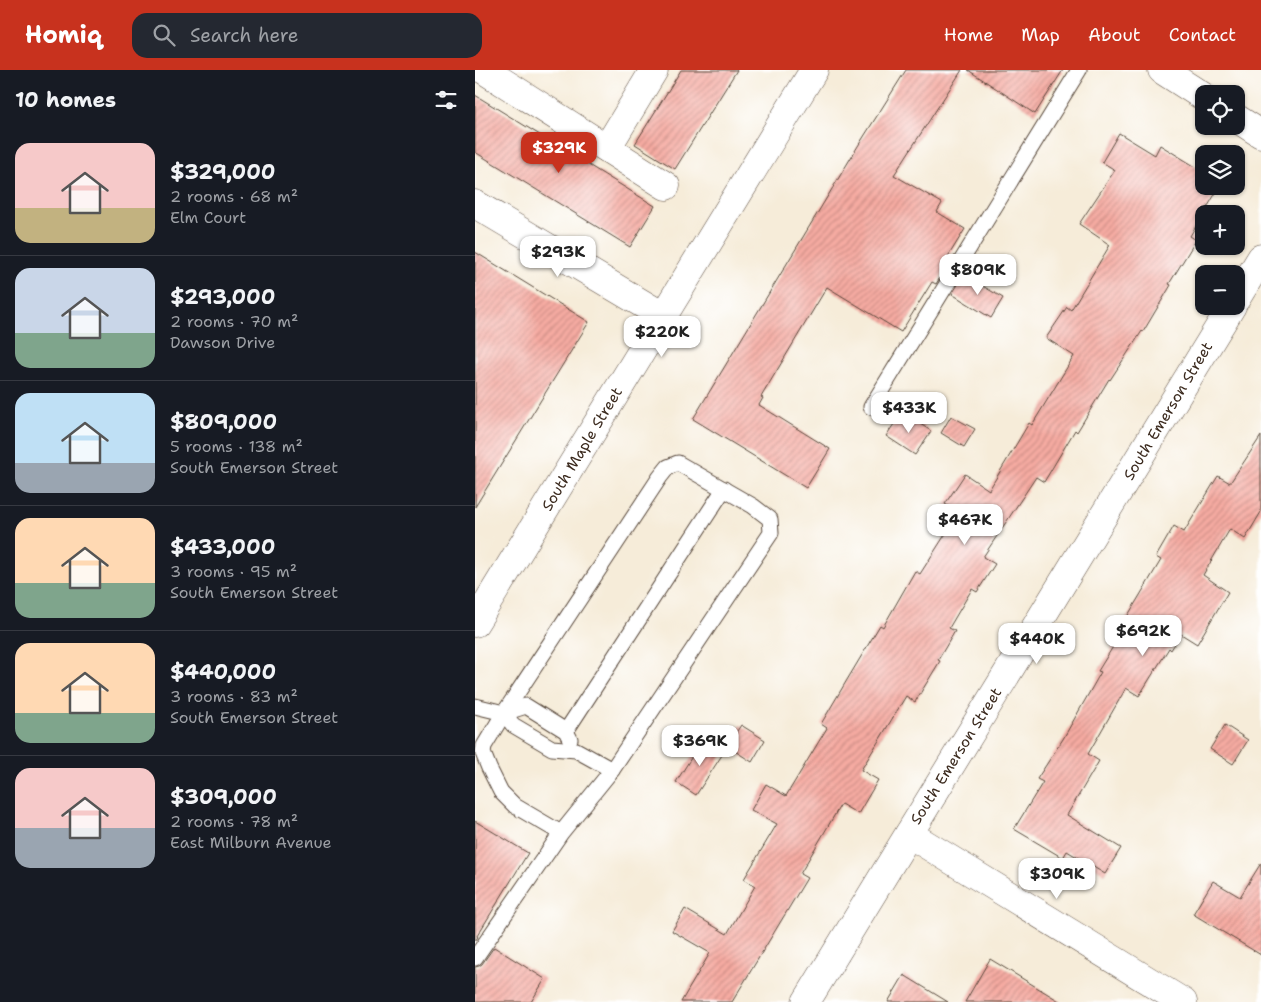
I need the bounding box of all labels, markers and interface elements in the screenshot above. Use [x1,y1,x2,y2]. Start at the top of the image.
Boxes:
search box [132,13,482,58]
text: Homiq [25,19,102,51]
icon: search [150,21,178,49]
text: Search here [190,23,299,48]
text: Home [944,23,993,47]
text: Map [1021,23,1060,47]
text: About [1088,23,1141,47]
text: Contact [1169,23,1236,47]
map controls [1195,85,1245,315]
button: locate [1195,85,1245,135]
text: 10 homes [15,86,116,114]
icon: filters [432,86,460,114]
pin: $329K [524,132,594,174]
text: $329K [532,137,586,158]
button: layers [1195,145,1245,195]
text: $329,000 [170,158,276,186]
icon: home [55,163,115,223]
text: 2 rooms · 68 m² [170,186,298,207]
button: + [1195,205,1245,255]
text: Elm Court [170,207,246,228]
pin: $293K [523,236,593,278]
text: $293K [531,241,585,262]
pin: $809K [943,254,1013,296]
text: $809K [950,259,1006,280]
button: − [1195,265,1245,315]
text: $293,000 [170,283,275,311]
icon: home [55,288,115,348]
text: 2 rooms · 70 m² [170,311,298,332]
pin: $220K [627,316,697,358]
text: $220K [635,321,689,342]
text: Dawson Drive [170,332,275,353]
street label: South Emerson Street [1119,338,1217,484]
street label: South Maple Street [537,383,627,515]
pin: $433K [874,392,944,434]
text: $433K [882,397,936,418]
text: $809,000 [170,408,277,436]
icon: home [55,413,115,473]
text: 5 rooms · 138 m² [170,436,303,457]
text: South Emerson Street [170,457,338,478]
pin: $467K [930,504,1000,546]
text: $467K [938,509,992,530]
text: $433,000 [170,533,275,561]
icon: home [55,538,115,598]
text: 3 rooms · 95 m² [170,561,297,582]
text: South Emerson Street [170,582,338,603]
pin: $692K [1108,614,1178,657]
text: $692K [1116,620,1170,641]
pin: $440K [1002,622,1072,665]
text: $440K [1009,628,1065,649]
text: $440,000 [170,658,276,686]
icon: home [55,663,115,723]
street label: South Emerson Street [906,684,1006,828]
text: 3 rooms · 83 m² [170,686,298,707]
text: South Emerson Street [170,707,338,728]
pin: $369K [665,724,735,767]
text: $369K [673,730,727,751]
text: $309,000 [170,783,277,811]
icon: home [55,788,115,848]
text: 2 rooms · 78 m² [170,811,298,832]
text: East Milburn Avenue [170,832,332,853]
pin: $309K [1022,858,1092,900]
text: $309K [1029,863,1085,884]

